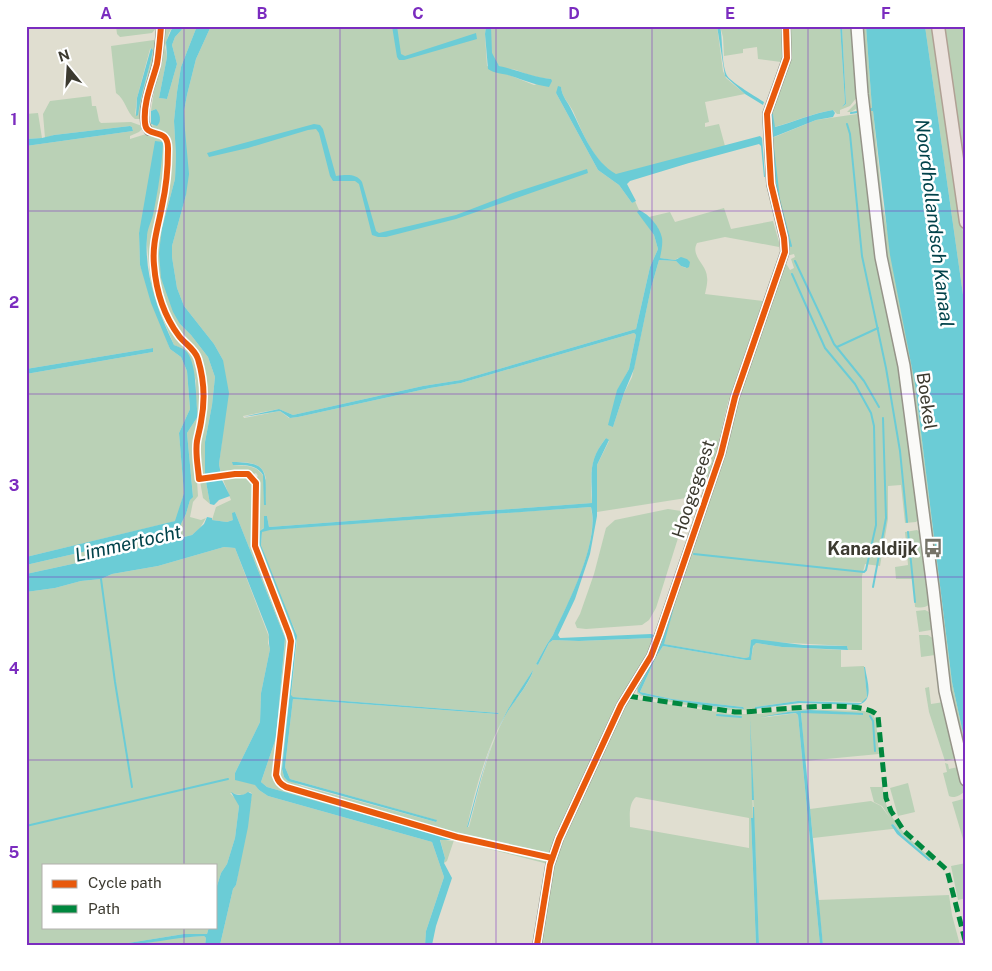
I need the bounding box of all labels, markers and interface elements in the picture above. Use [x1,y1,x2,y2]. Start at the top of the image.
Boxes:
text: A [100,4,112,23]
text: B [257,4,268,23]
text: C [412,4,424,23]
text: D [568,4,580,23]
text: E [725,4,735,23]
text: F [881,4,891,23]
north arrow [42,42,92,92]
text: N [56,46,72,65]
text: 1 [11,110,17,129]
water label: Noordhollandsch Kanaal [911,118,959,328]
text: 2 [9,293,19,312]
street label: Boekel [913,371,941,431]
street label: Hoogegeest [667,437,719,541]
text: 3 [9,476,19,495]
water label: Limmertocht [73,520,183,566]
bus stop icon: Kanaaldijk [922,537,944,559]
place label: Kanaaldijk [827,538,919,559]
text: 4 [9,659,20,678]
text: 5 [9,843,20,862]
legend [42,864,218,928]
text: Cycle path [88,874,162,891]
text: Path [88,900,120,917]

